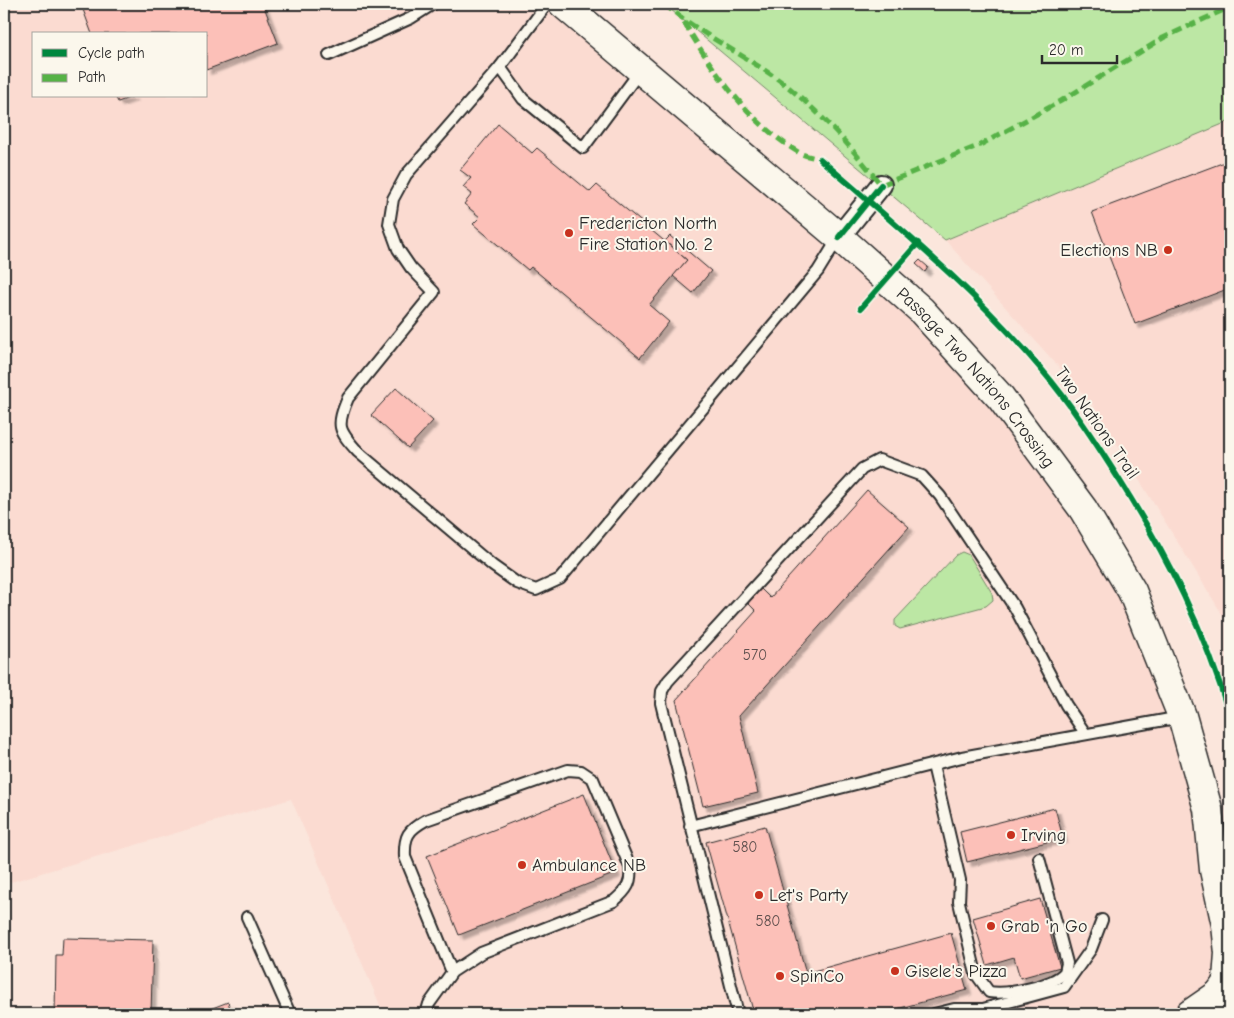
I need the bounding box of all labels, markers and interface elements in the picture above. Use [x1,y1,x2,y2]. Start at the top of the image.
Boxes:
legend [32,32,208,98]
scale bar [1042,32,1116,64]
text: 20 m [1049,41,1083,59]
text: Cycle path [78,44,145,62]
text: Path [78,68,106,86]
place label: Fredericton North Fire Station No. 2 [579,213,717,255]
marker: Fredericton North Fire Station No. 2 [563,227,575,239]
place label: Elections NB [1060,240,1158,261]
marker: Elections NB [1162,244,1174,256]
street label: Passage Two Nations Crossing [892,283,1059,472]
street label: Two Nations Trail [1050,363,1144,483]
house number: 570 [743,646,767,664]
place label: Irving [1021,825,1066,846]
marker: Irving [1005,829,1017,841]
house number: 580 [733,838,758,856]
place label: Ambulance NB [532,855,646,876]
marker: Ambulance NB [516,859,528,871]
place label: Let's Party [769,885,849,906]
marker: Let's Party [753,889,765,901]
house number: 580 [756,912,781,930]
place label: Grab 'n Go [1001,916,1088,937]
marker: Grab 'n Go [985,920,997,932]
place label: Gisele's Pizza [905,961,1007,982]
marker: Gisele's Pizza [889,965,901,977]
place label: SpinCo [790,966,844,987]
marker: SpinCo [774,970,786,982]

